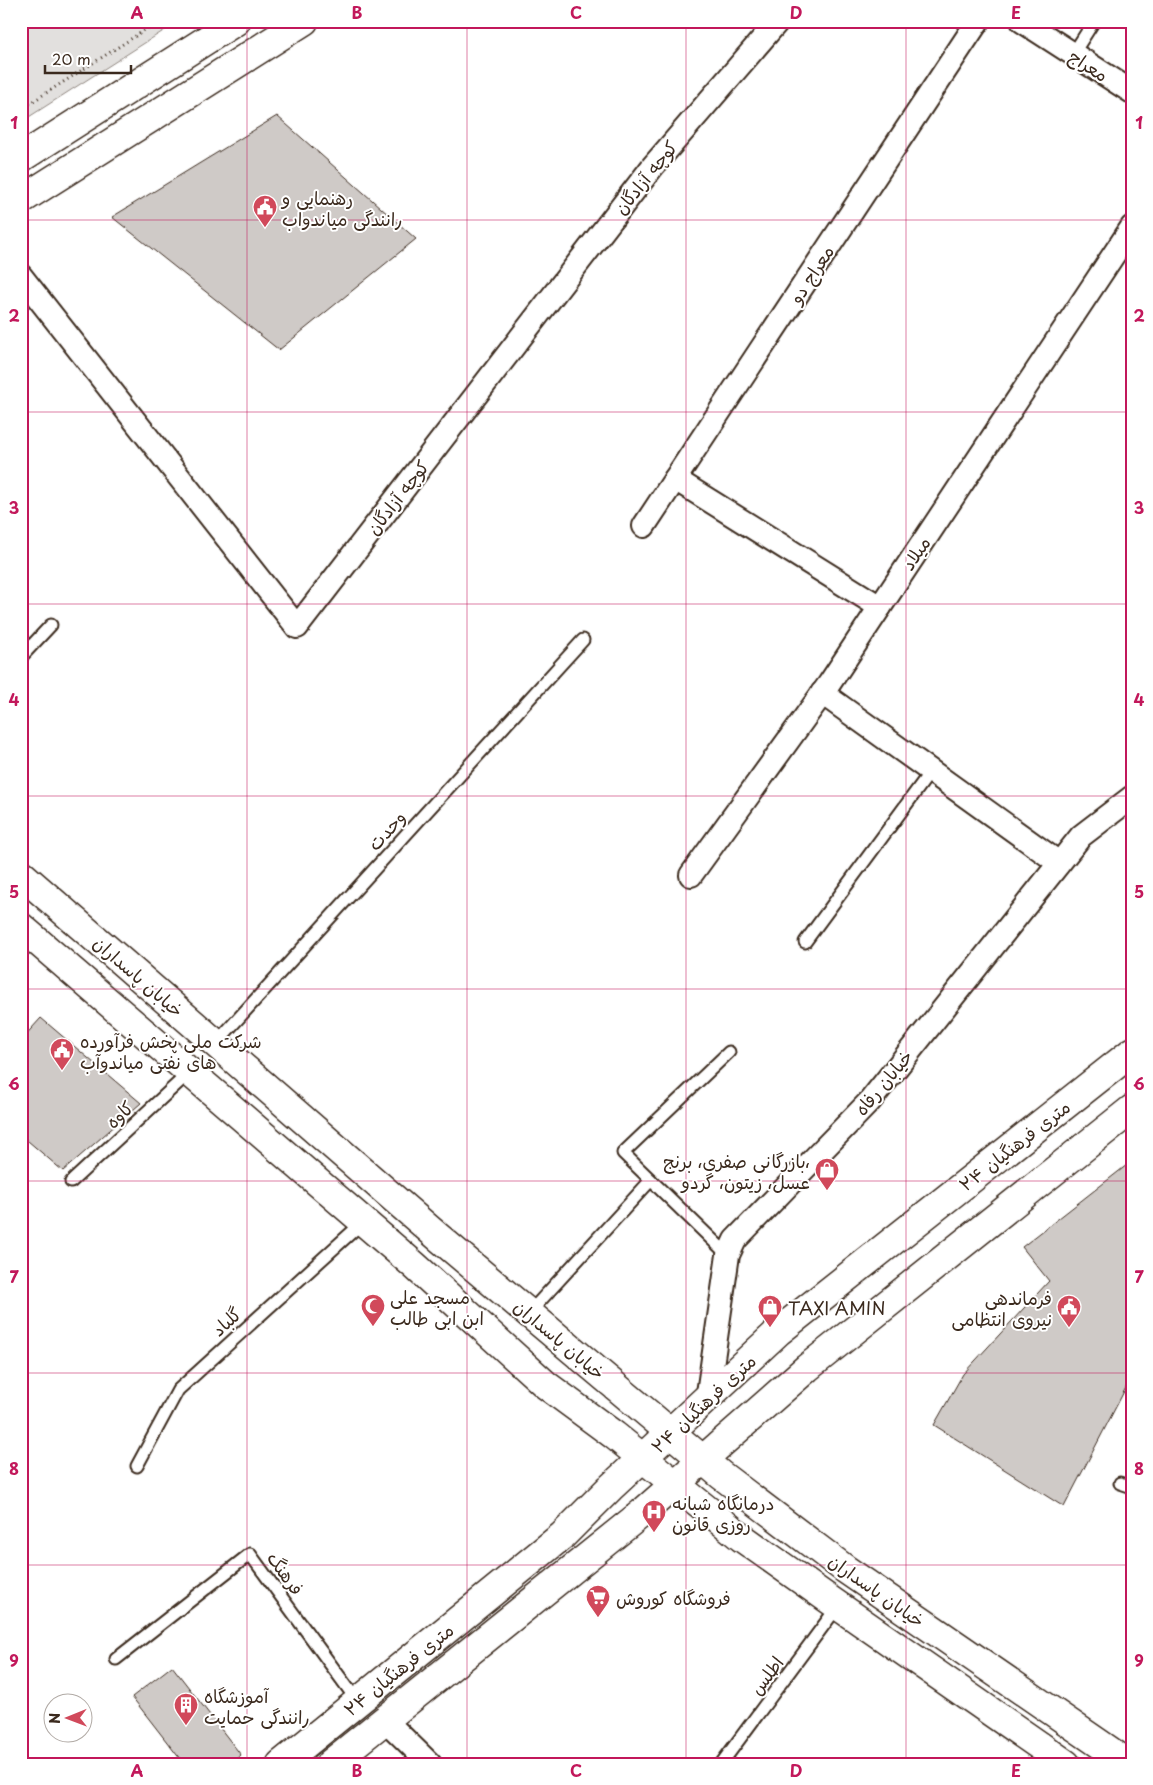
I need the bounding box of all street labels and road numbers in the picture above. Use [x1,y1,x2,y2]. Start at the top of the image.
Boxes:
street label: معراج [1064,42,1114,88]
street label: کوچه آزادگان [607,134,684,220]
street label: معراج دو [781,239,840,310]
street label: کوچه آزادگان [359,454,435,540]
street label: میلاد [894,531,936,575]
street label: وحدت [361,804,411,856]
street label: خیابان پاسداران [88,929,190,1023]
street label: خیابان رفاه [847,1043,919,1121]
street label: ۲۴ متری فرهنگیان [953,1093,1075,1197]
street label: کاوه [99,1094,139,1134]
street label: خیابان پاسداران [508,1293,612,1385]
street label: گلباد [205,1300,247,1342]
street label: ۲۴ متری فرهنگیان [645,1347,761,1459]
street label: فرهنگ [261,1546,311,1600]
street label: خیابان پاسداران [823,1547,931,1633]
street label: ۲۴ متری فرهنگیان [337,1616,459,1722]
street label: اطلس [742,1650,790,1700]

